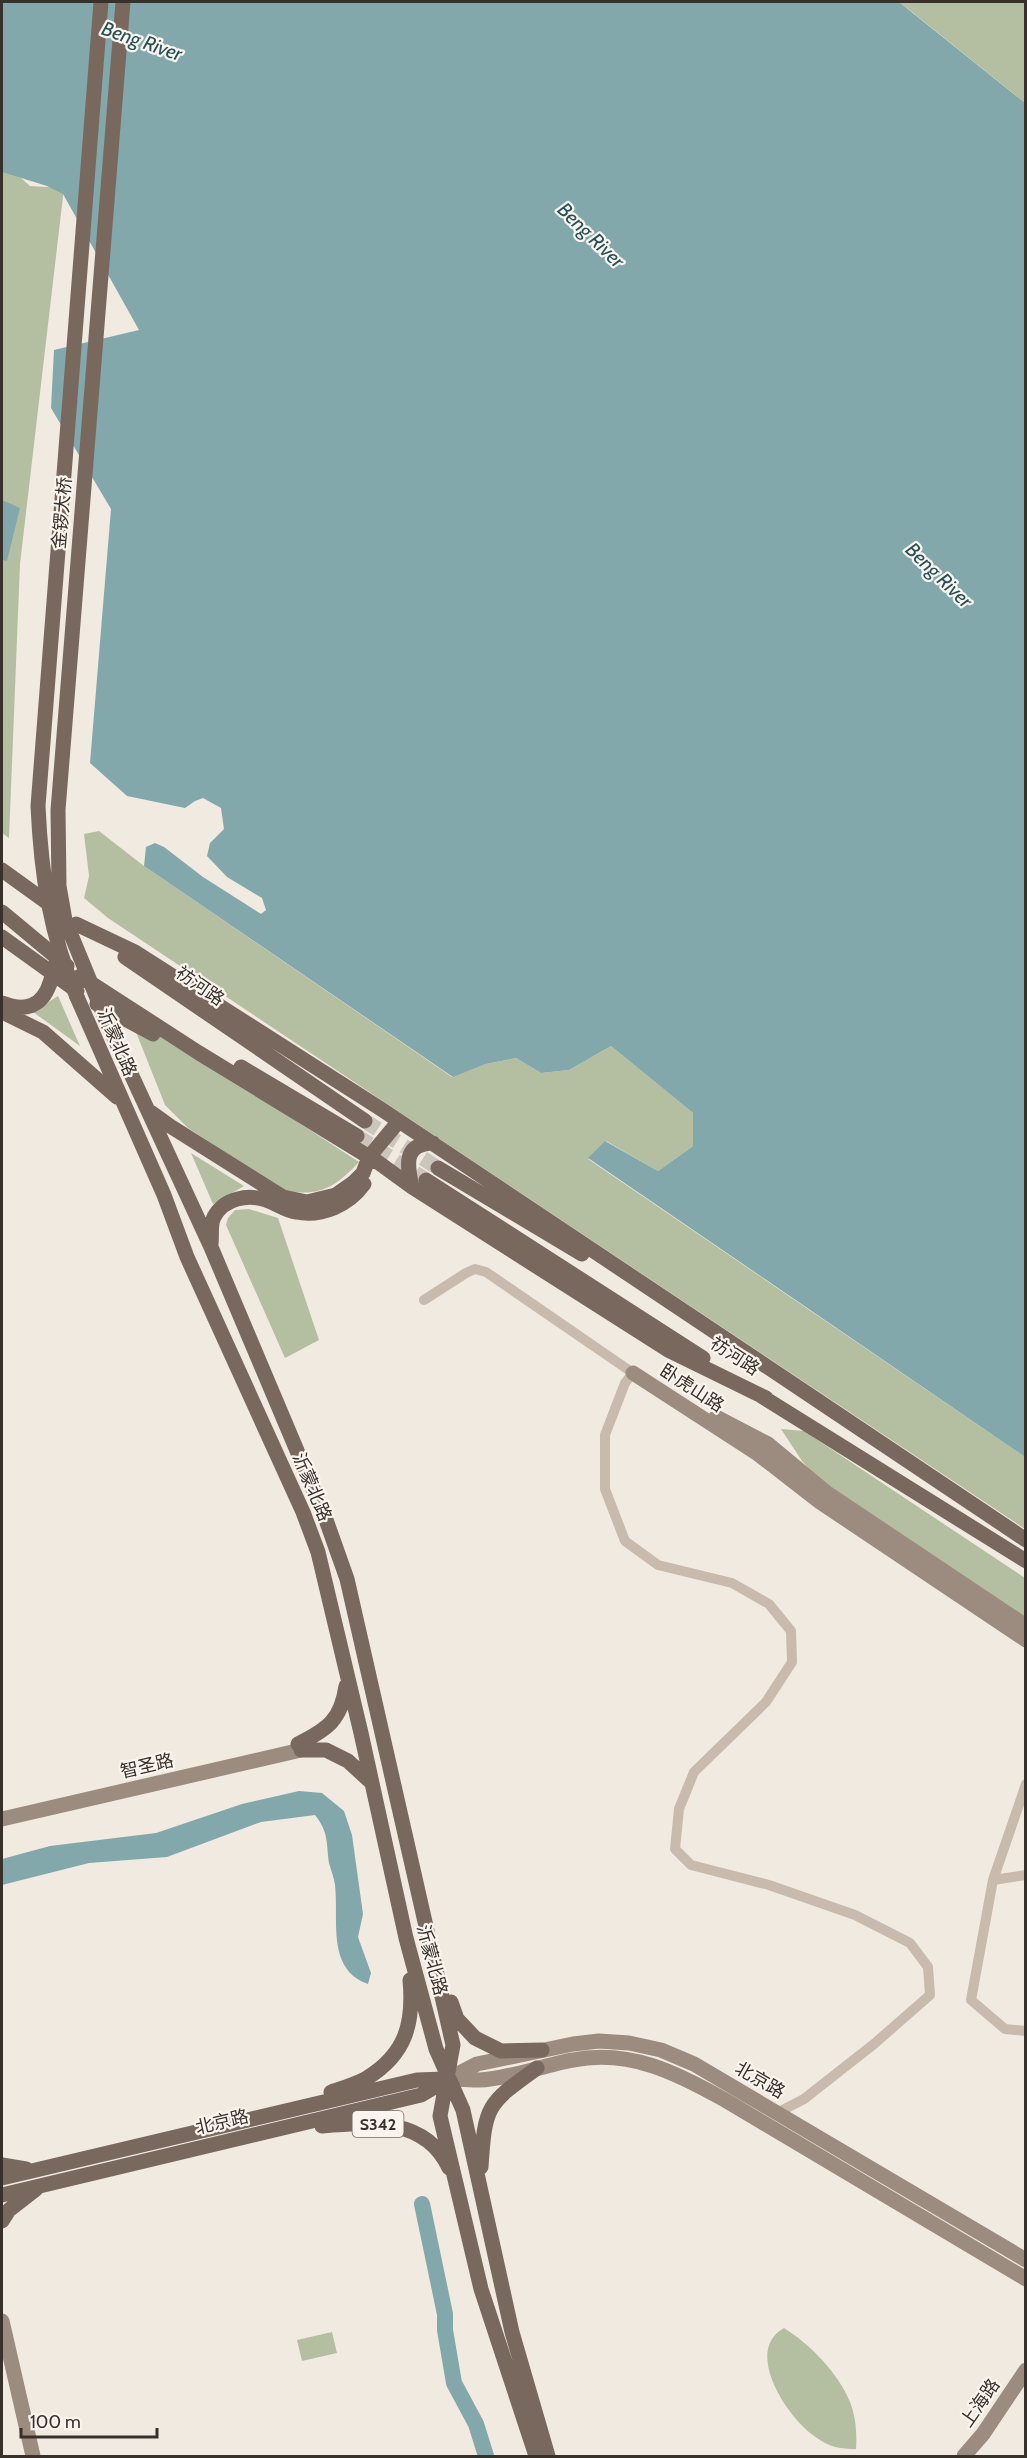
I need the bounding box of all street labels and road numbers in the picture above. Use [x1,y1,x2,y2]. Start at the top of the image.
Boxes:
street label: 金锣大桥 [48,476,76,550]
street label: 祊河路 [172,962,228,1010]
street label: 沂蒙北路 [93,1005,141,1079]
street label: 祊河路 [706,1332,764,1380]
street label: 卧虎山路 [656,1359,728,1417]
street label: 沂蒙北路 [288,1450,336,1524]
street label: 智圣路 [118,1749,176,1783]
street label: 沂蒙北路 [412,1922,452,1998]
street label: 北京路 [731,2057,789,2103]
street label: 北京路 [193,2105,251,2139]
road number: S342 [352,2111,404,2137]
street label: 上海路 [956,2375,1004,2431]

